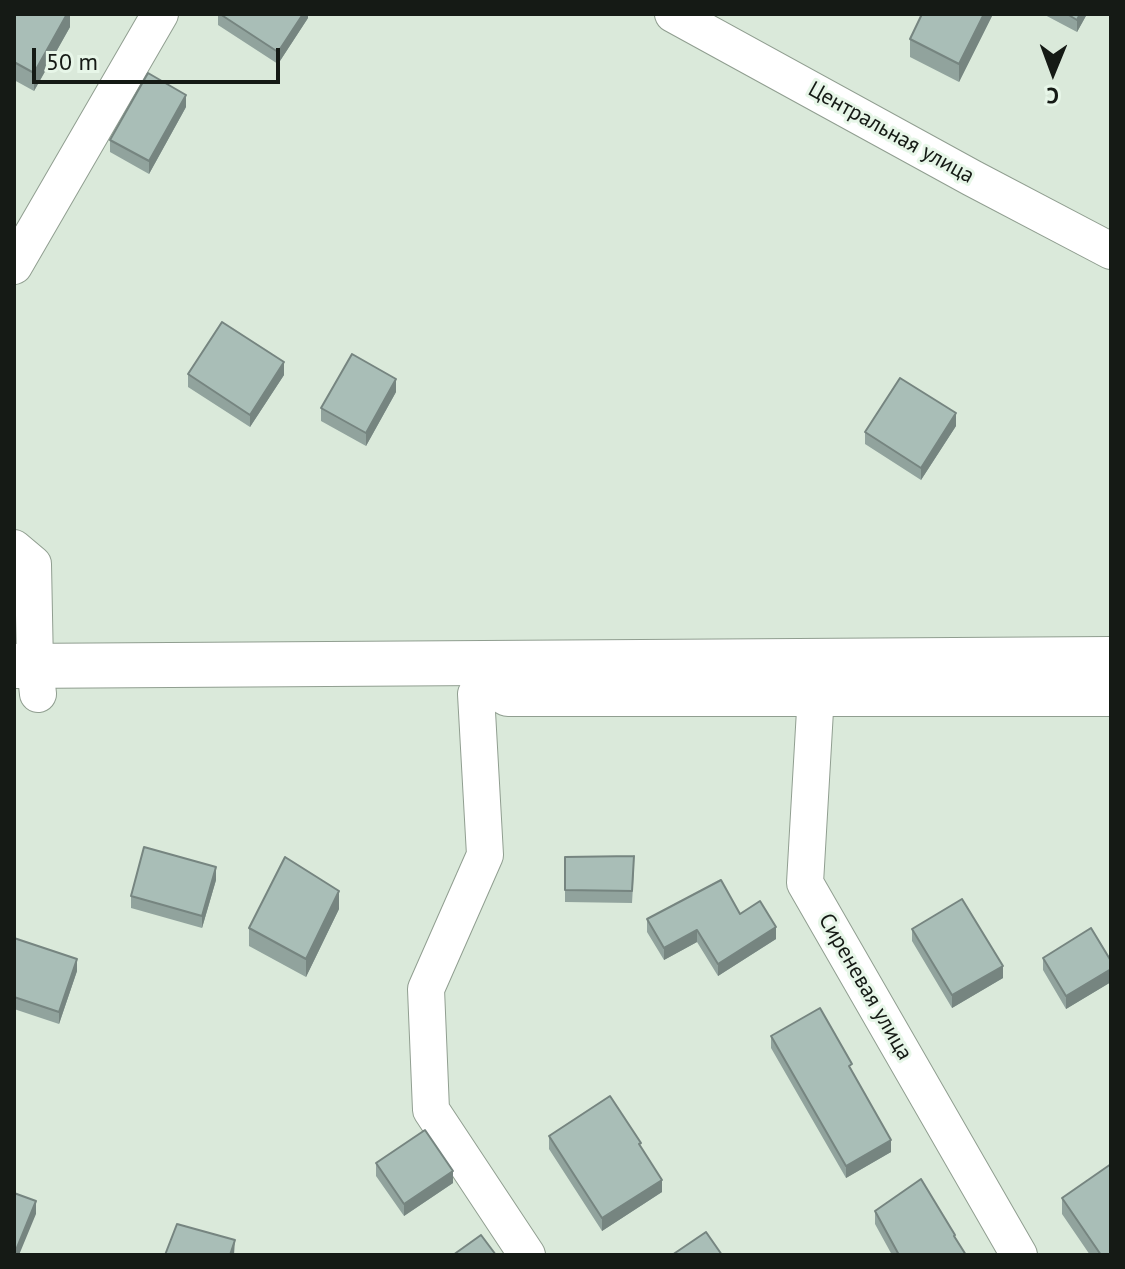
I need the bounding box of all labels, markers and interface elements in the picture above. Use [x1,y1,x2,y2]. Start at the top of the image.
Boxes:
scale bar [36,32,284,82]
north arrow [1013,32,1093,112]
text: 50 m [46,46,98,77]
street label: Центральная улица [803,76,979,190]
text: С [1046,82,1059,110]
street label: Сиреневая улица [812,909,918,1065]

